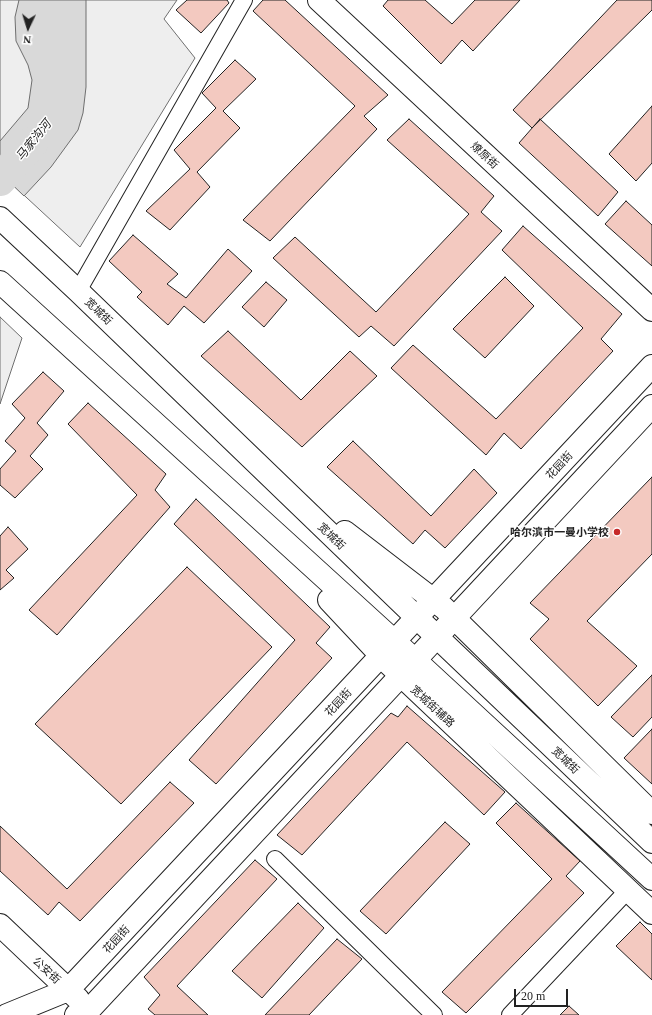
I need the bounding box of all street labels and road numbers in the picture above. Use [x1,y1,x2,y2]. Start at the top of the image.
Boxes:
street label: 燎原街 [468,139,502,171]
street label: 宽城街 [83,295,115,327]
street label: 花园街 [543,448,575,482]
street label: 宽城街 [316,520,348,552]
street label: 宽城街辅路 [408,682,458,730]
street label: 花园街 [322,685,354,719]
street label: 宽城街 [550,744,582,776]
street label: 花园街 [100,922,132,956]
street label: 公安街 [30,954,64,986]

